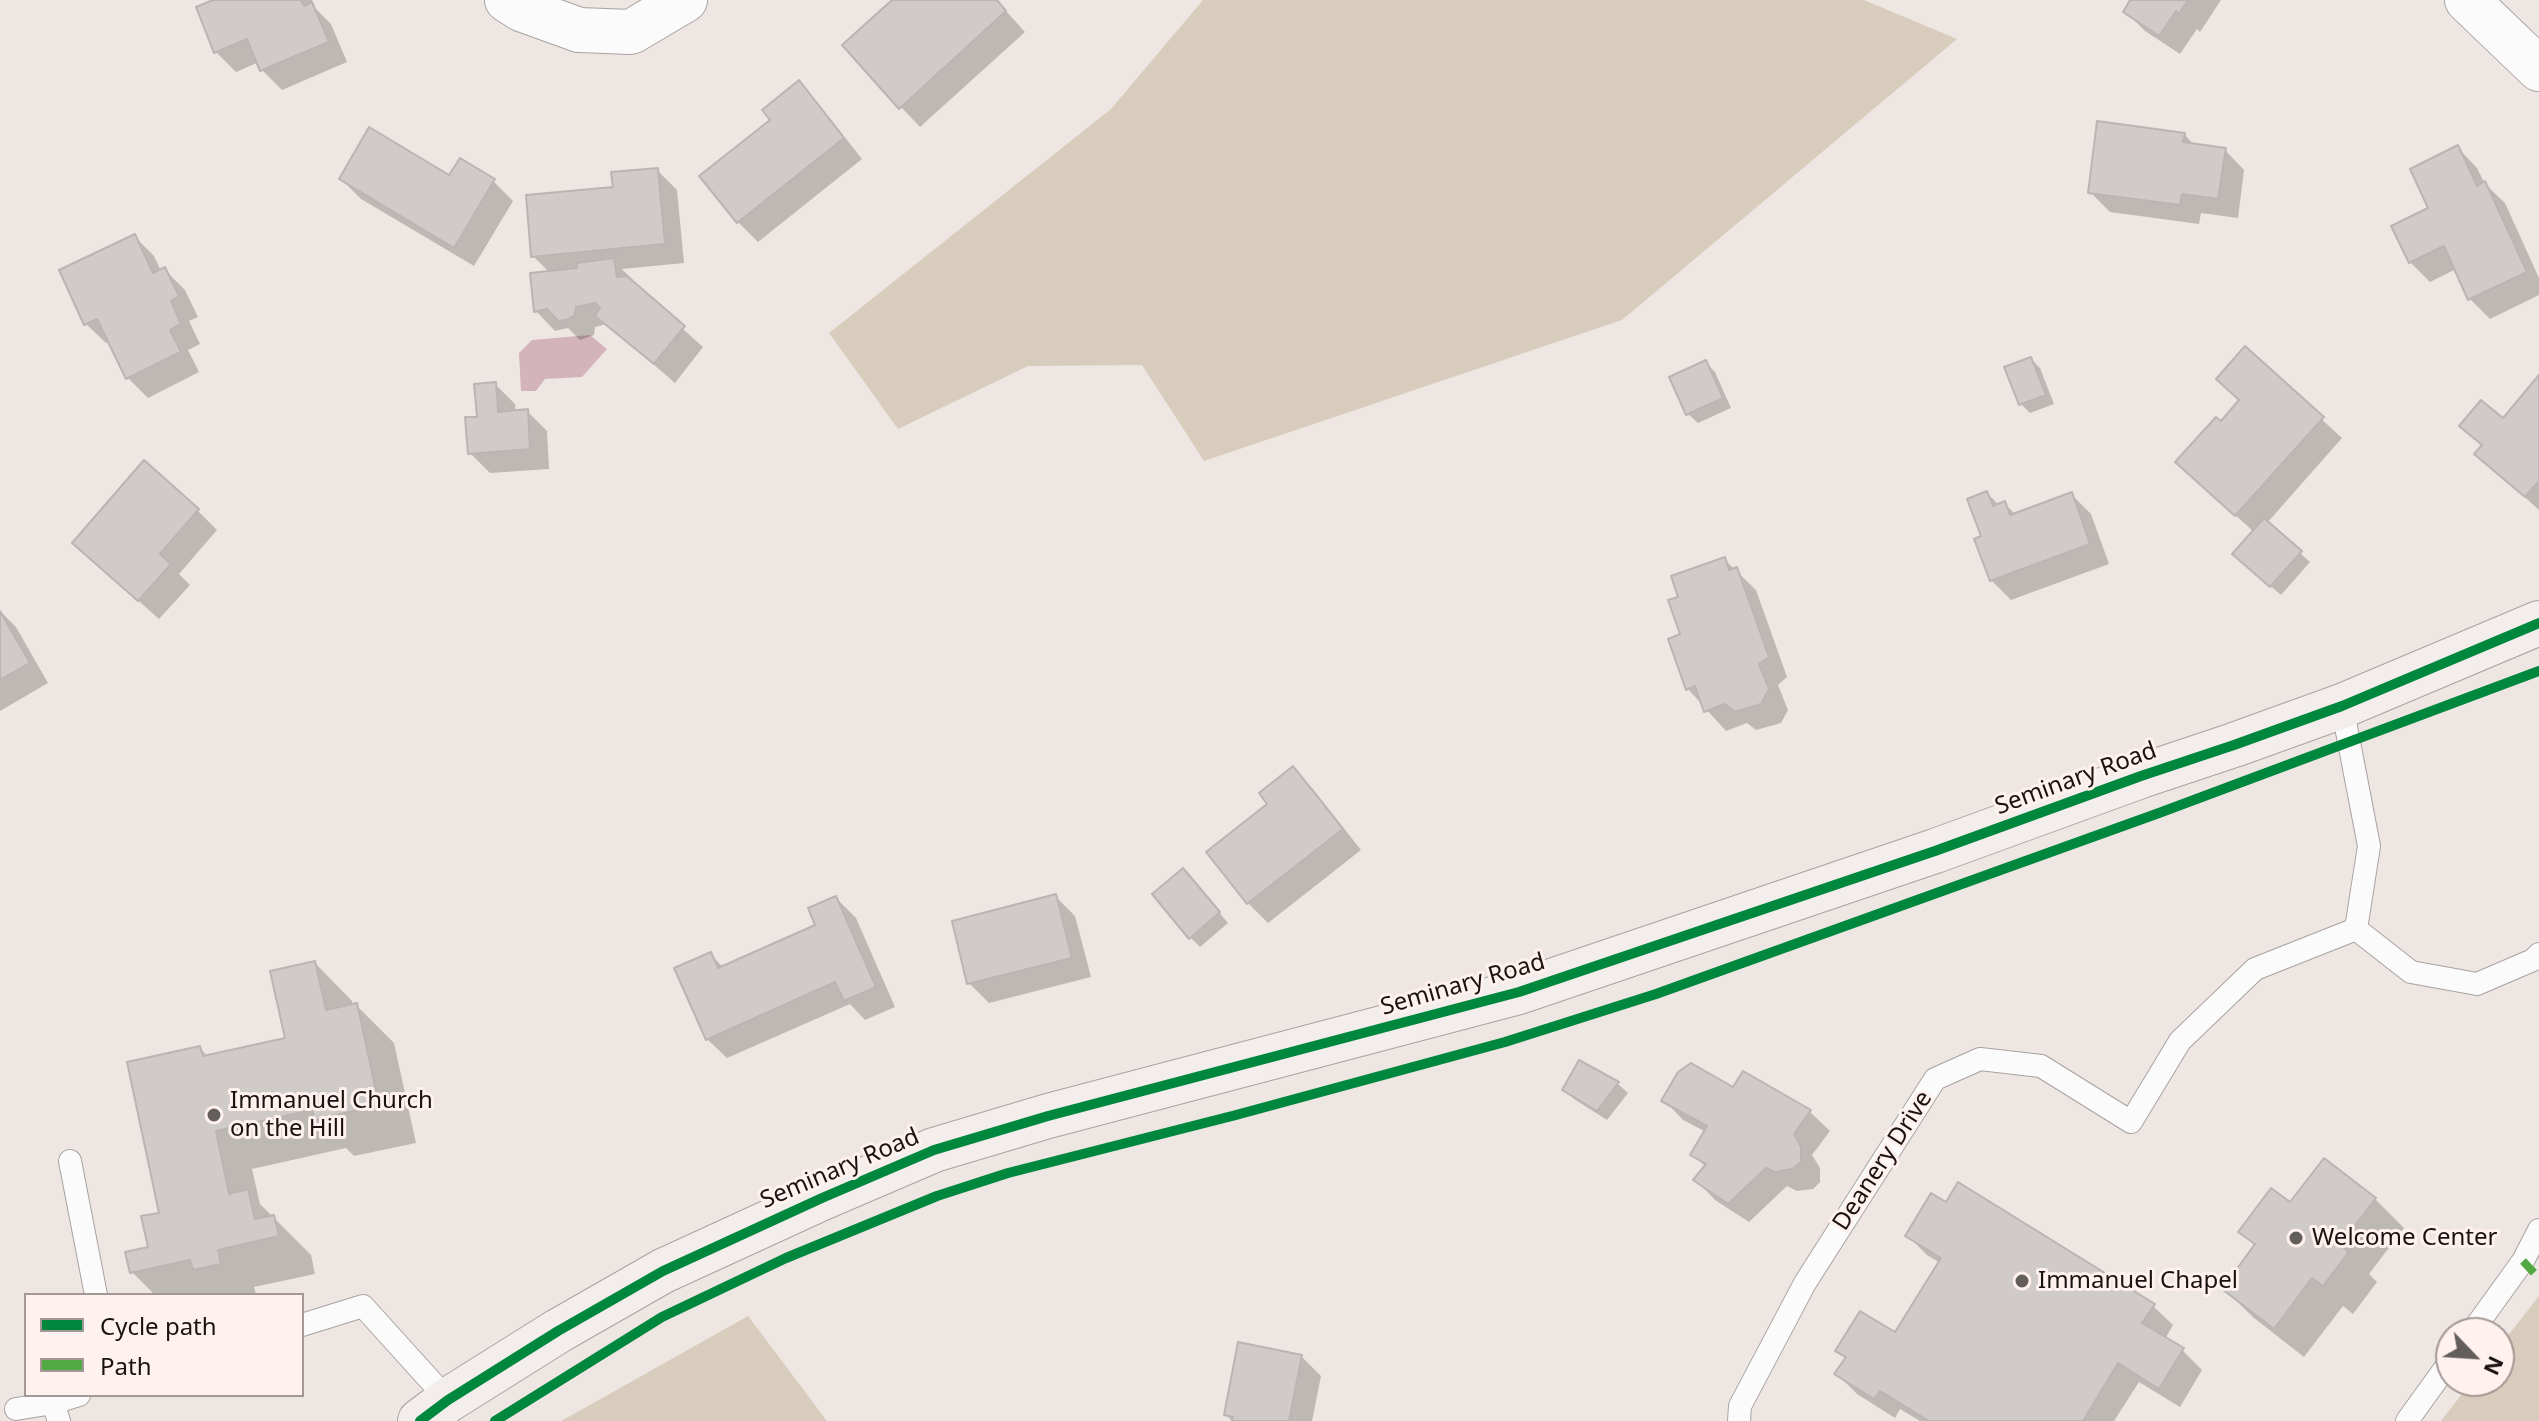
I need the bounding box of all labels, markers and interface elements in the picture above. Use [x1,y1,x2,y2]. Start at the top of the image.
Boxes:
street label: Seminary Road [1991,736,2161,822]
street label: Seminary Road [1377,948,1549,1022]
street label: Deanery Drive [1827,1086,1939,1236]
place label: Immanuel Church on the Hill [230,1087,433,1143]
marker: Immanuel Church on the Hill [205,1106,223,1124]
street label: Seminary Road [756,1123,924,1215]
place label: Welcome Center [2312,1224,2497,1252]
marker: Welcome Center [2287,1229,2305,1247]
place label: Immanuel Chapel [2038,1267,2238,1295]
marker: Immanuel Chapel [2013,1272,2031,1290]
legend [24,1293,304,1397]
text: Cycle path [100,1309,217,1342]
north arrow [2435,1317,2515,1397]
text: Path [100,1349,151,1382]
text: N [2478,1352,2512,1381]

